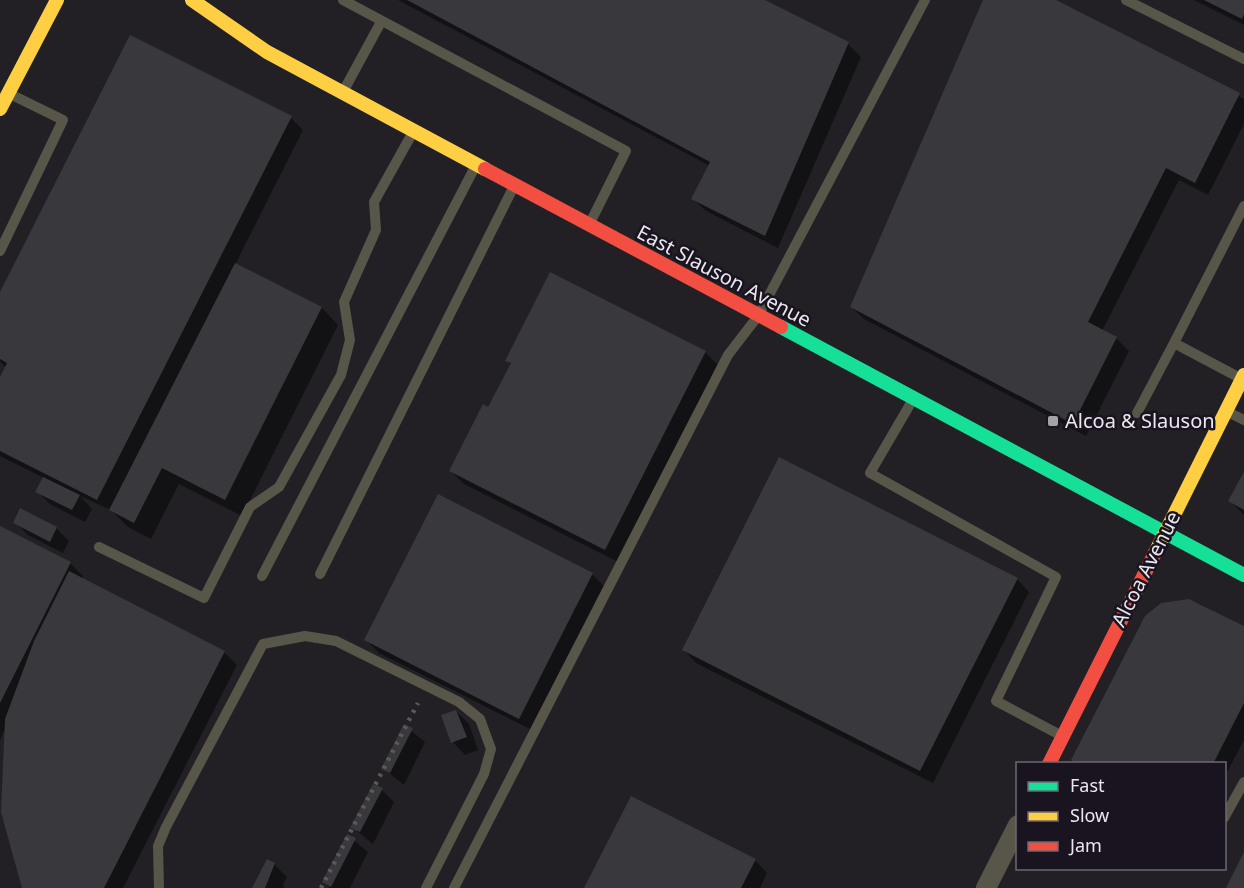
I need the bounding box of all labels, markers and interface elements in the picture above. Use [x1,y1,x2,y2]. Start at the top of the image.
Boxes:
street label: East Slauson Avenue [632,218,816,333]
place label: Alcoa & Slauson [1065,407,1215,434]
marker: Alcoa & Slauson [1046,414,1060,428]
street label: Alcoa Avenue [1105,506,1186,631]
legend [1016,762,1226,870]
text: Fast [1070,773,1105,797]
text: Slow [1070,803,1109,827]
text: Jam [1068,833,1102,857]

